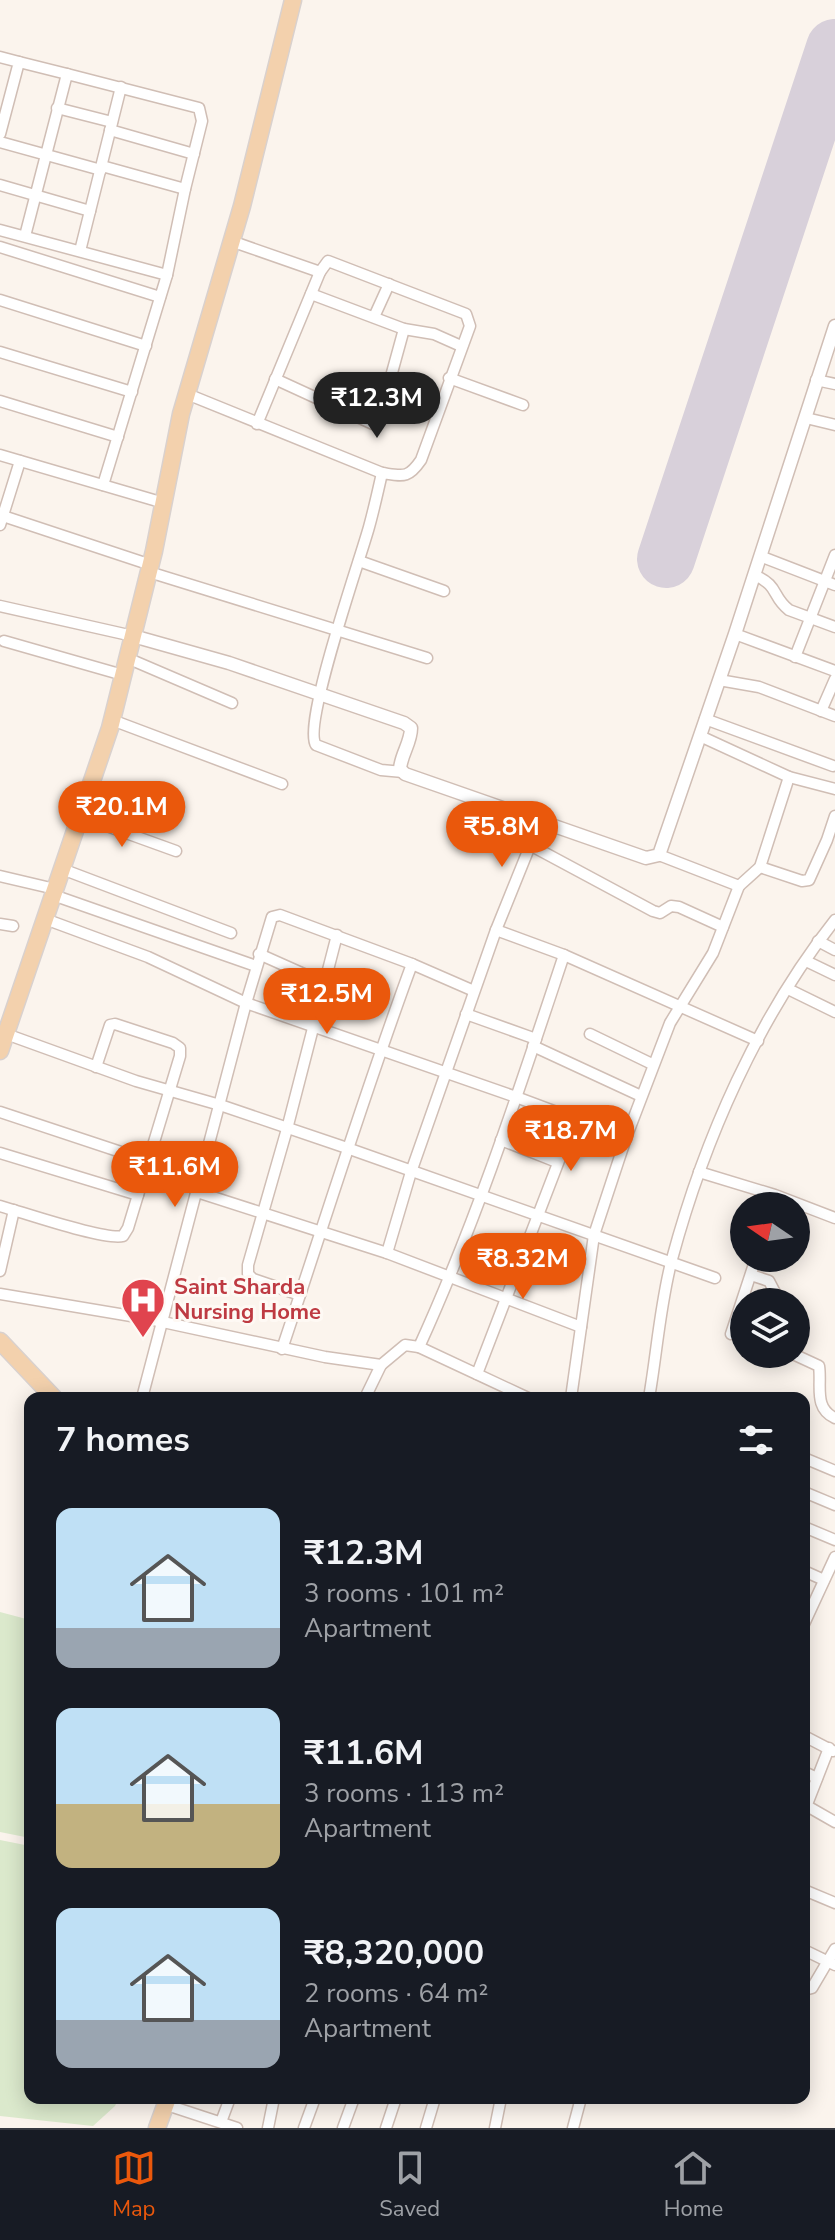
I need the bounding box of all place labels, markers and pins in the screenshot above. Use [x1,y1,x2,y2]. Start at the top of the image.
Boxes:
pin: ₹12.3M [312,372,442,440]
pin: ₹20.1M [57,781,187,849]
pin: ₹5.8M [446,801,558,869]
pin: ₹12.5M [262,968,392,1036]
pin: ₹18.7M [506,1105,636,1173]
pin: ₹11.6M [110,1141,240,1209]
pin: ₹8.32M [458,1233,588,1301]
place label: Saint Sharda Nursing Home [174,1272,321,1327]
hospital icon: Saint Sharda Nursing Home [119,1276,167,1339]

